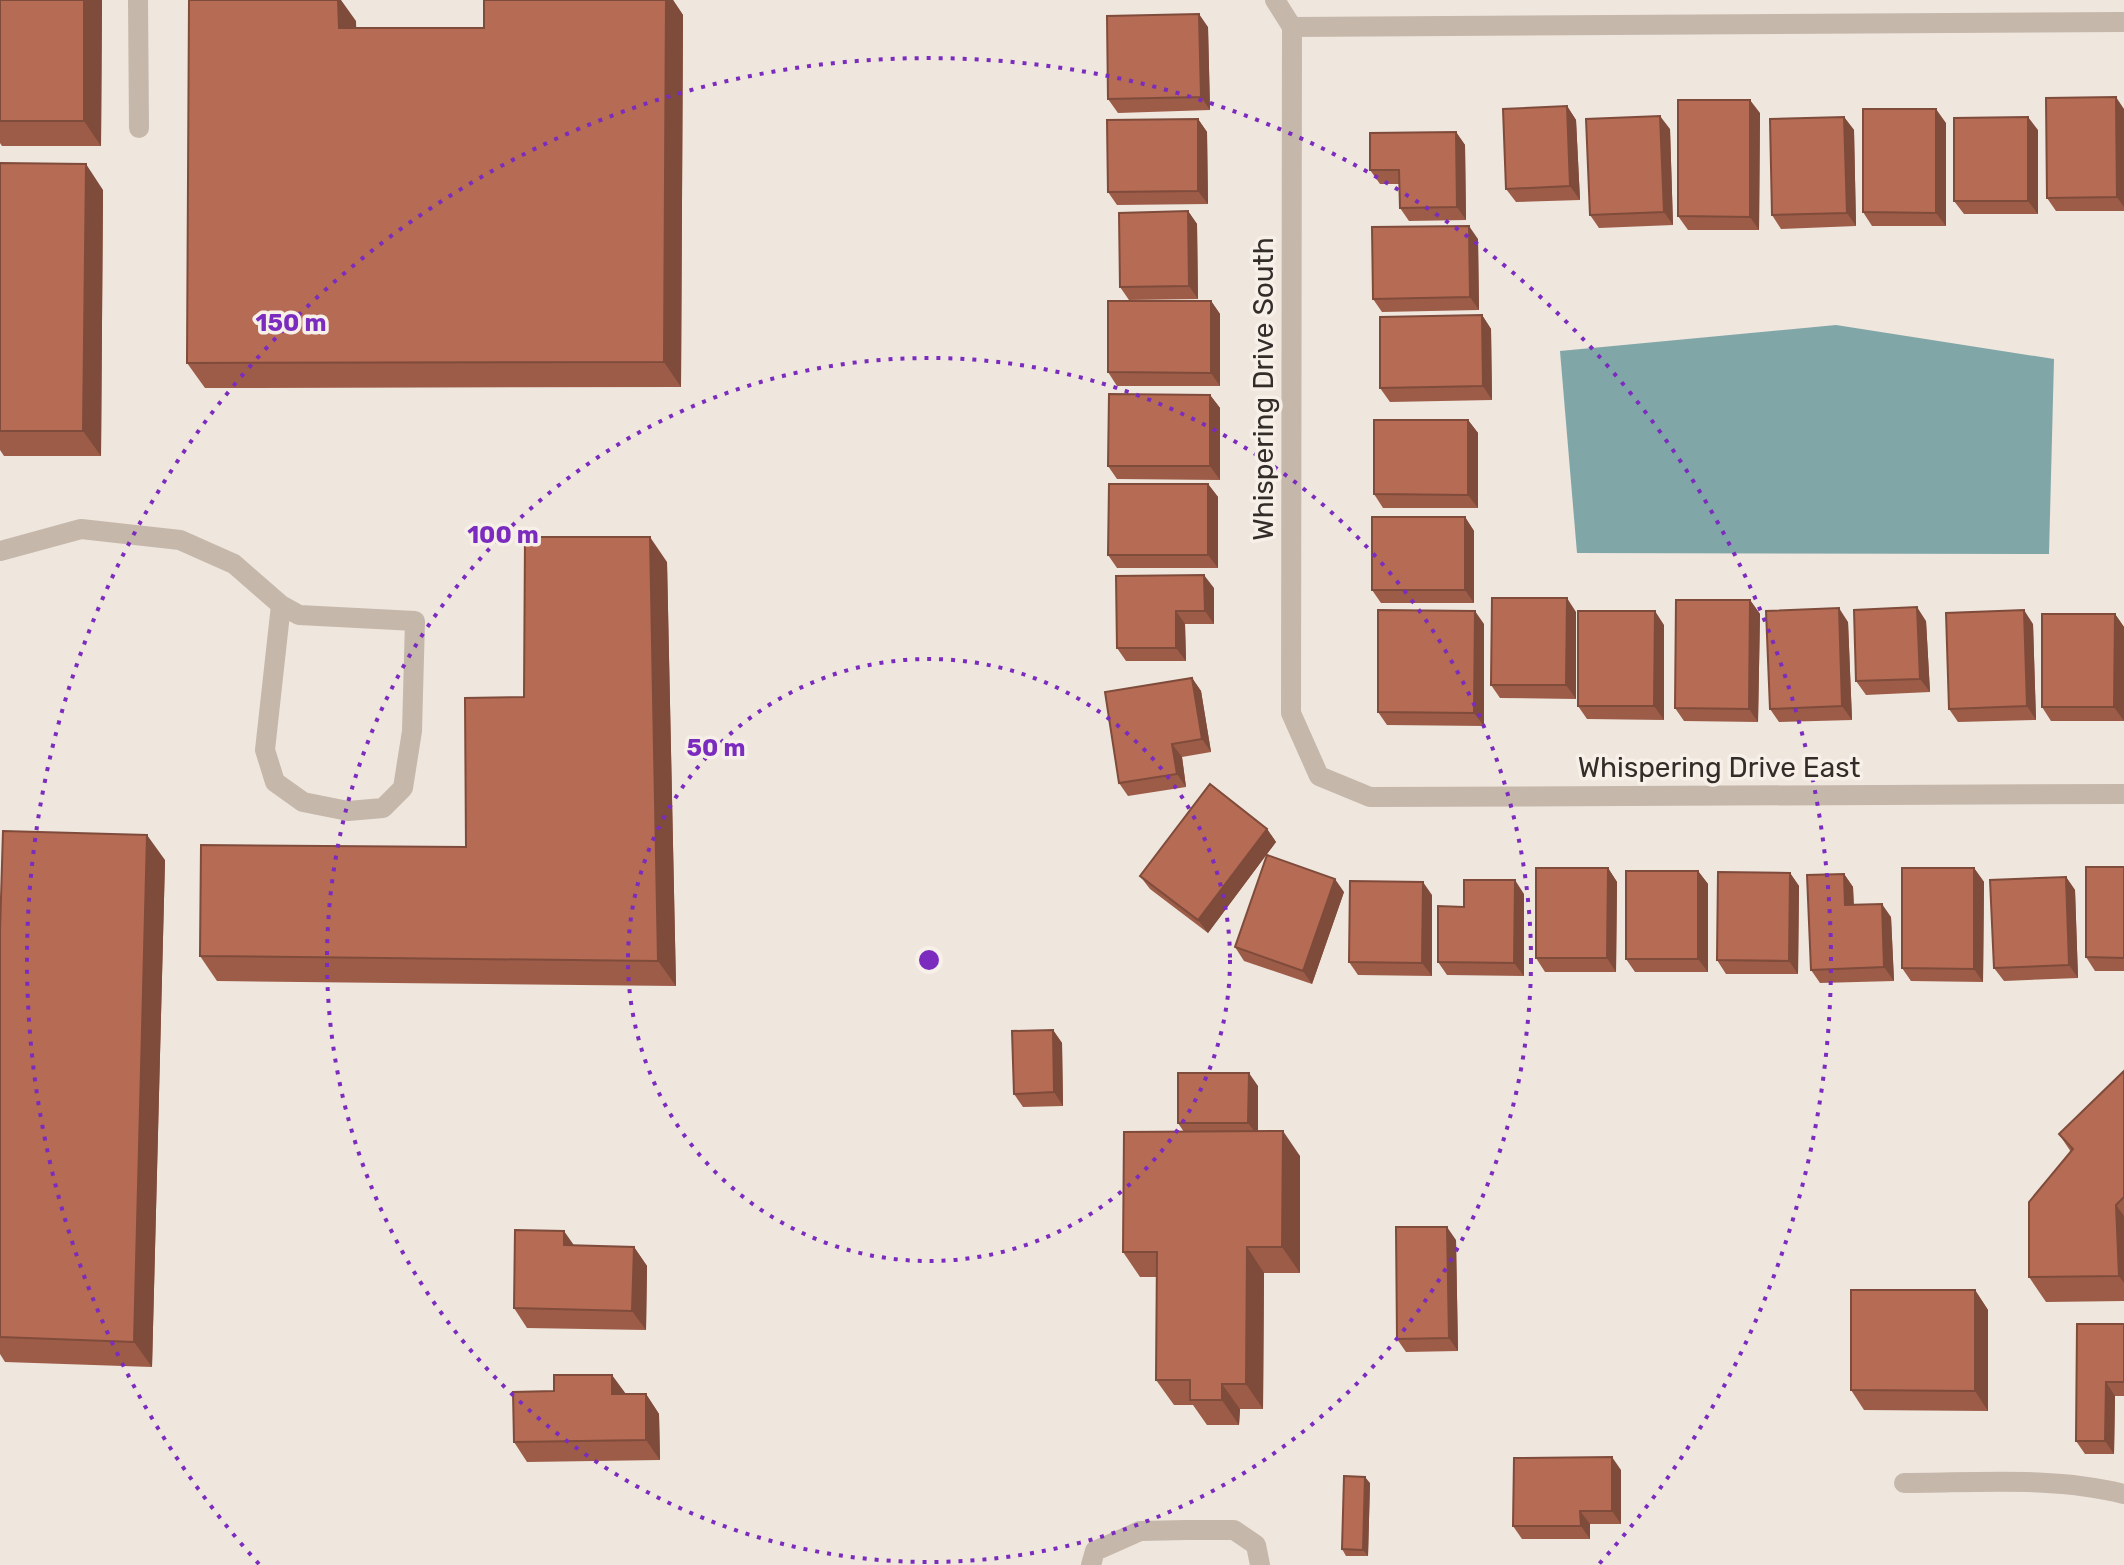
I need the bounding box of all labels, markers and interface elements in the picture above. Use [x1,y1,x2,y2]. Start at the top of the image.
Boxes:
street label: Whispering Drive South [1247,237,1280,541]
text: 150 m [256,309,326,337]
text: 100 m [467,521,539,549]
text: 50 m [687,734,745,762]
street label: Whispering Drive East [1578,751,1860,784]
centre of rings [915,946,943,974]

